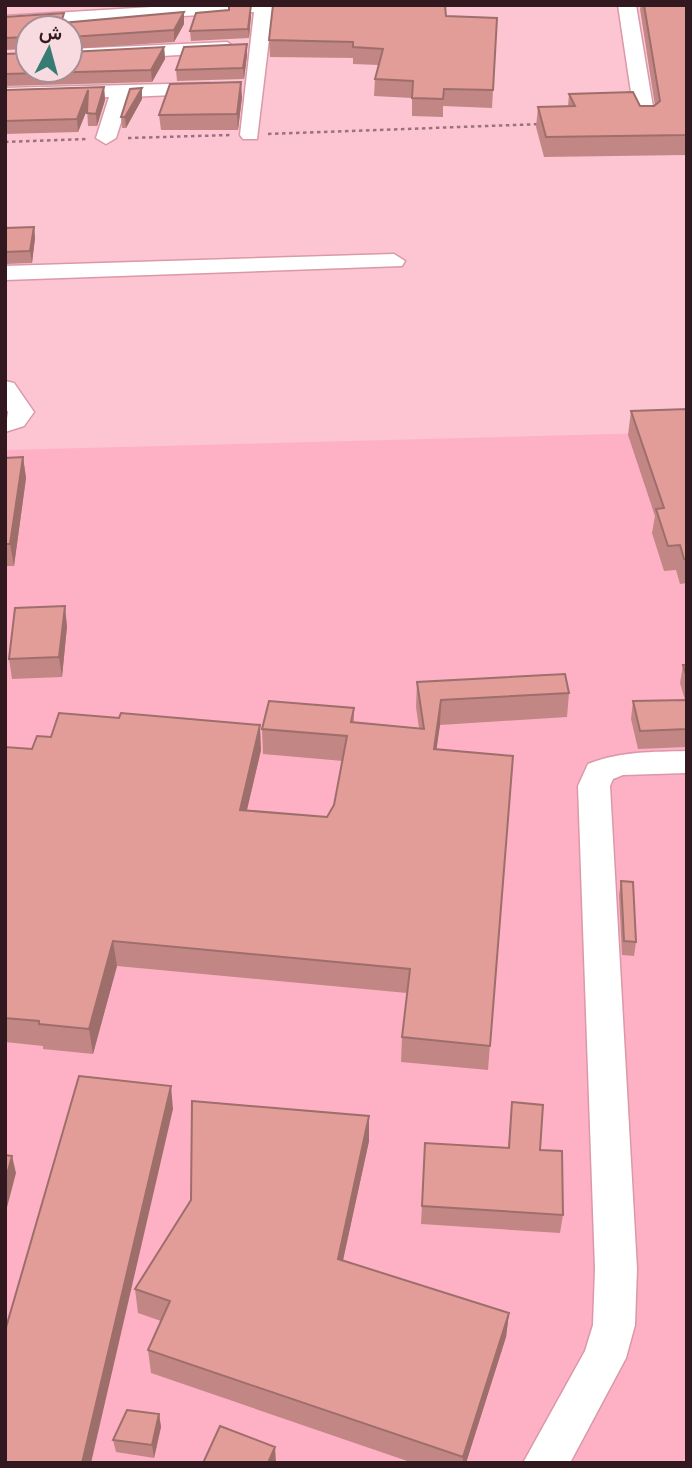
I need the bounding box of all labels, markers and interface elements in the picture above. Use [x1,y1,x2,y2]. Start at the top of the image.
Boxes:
north arrow [14,14,84,84]
text: ش [38,17,64,45]

